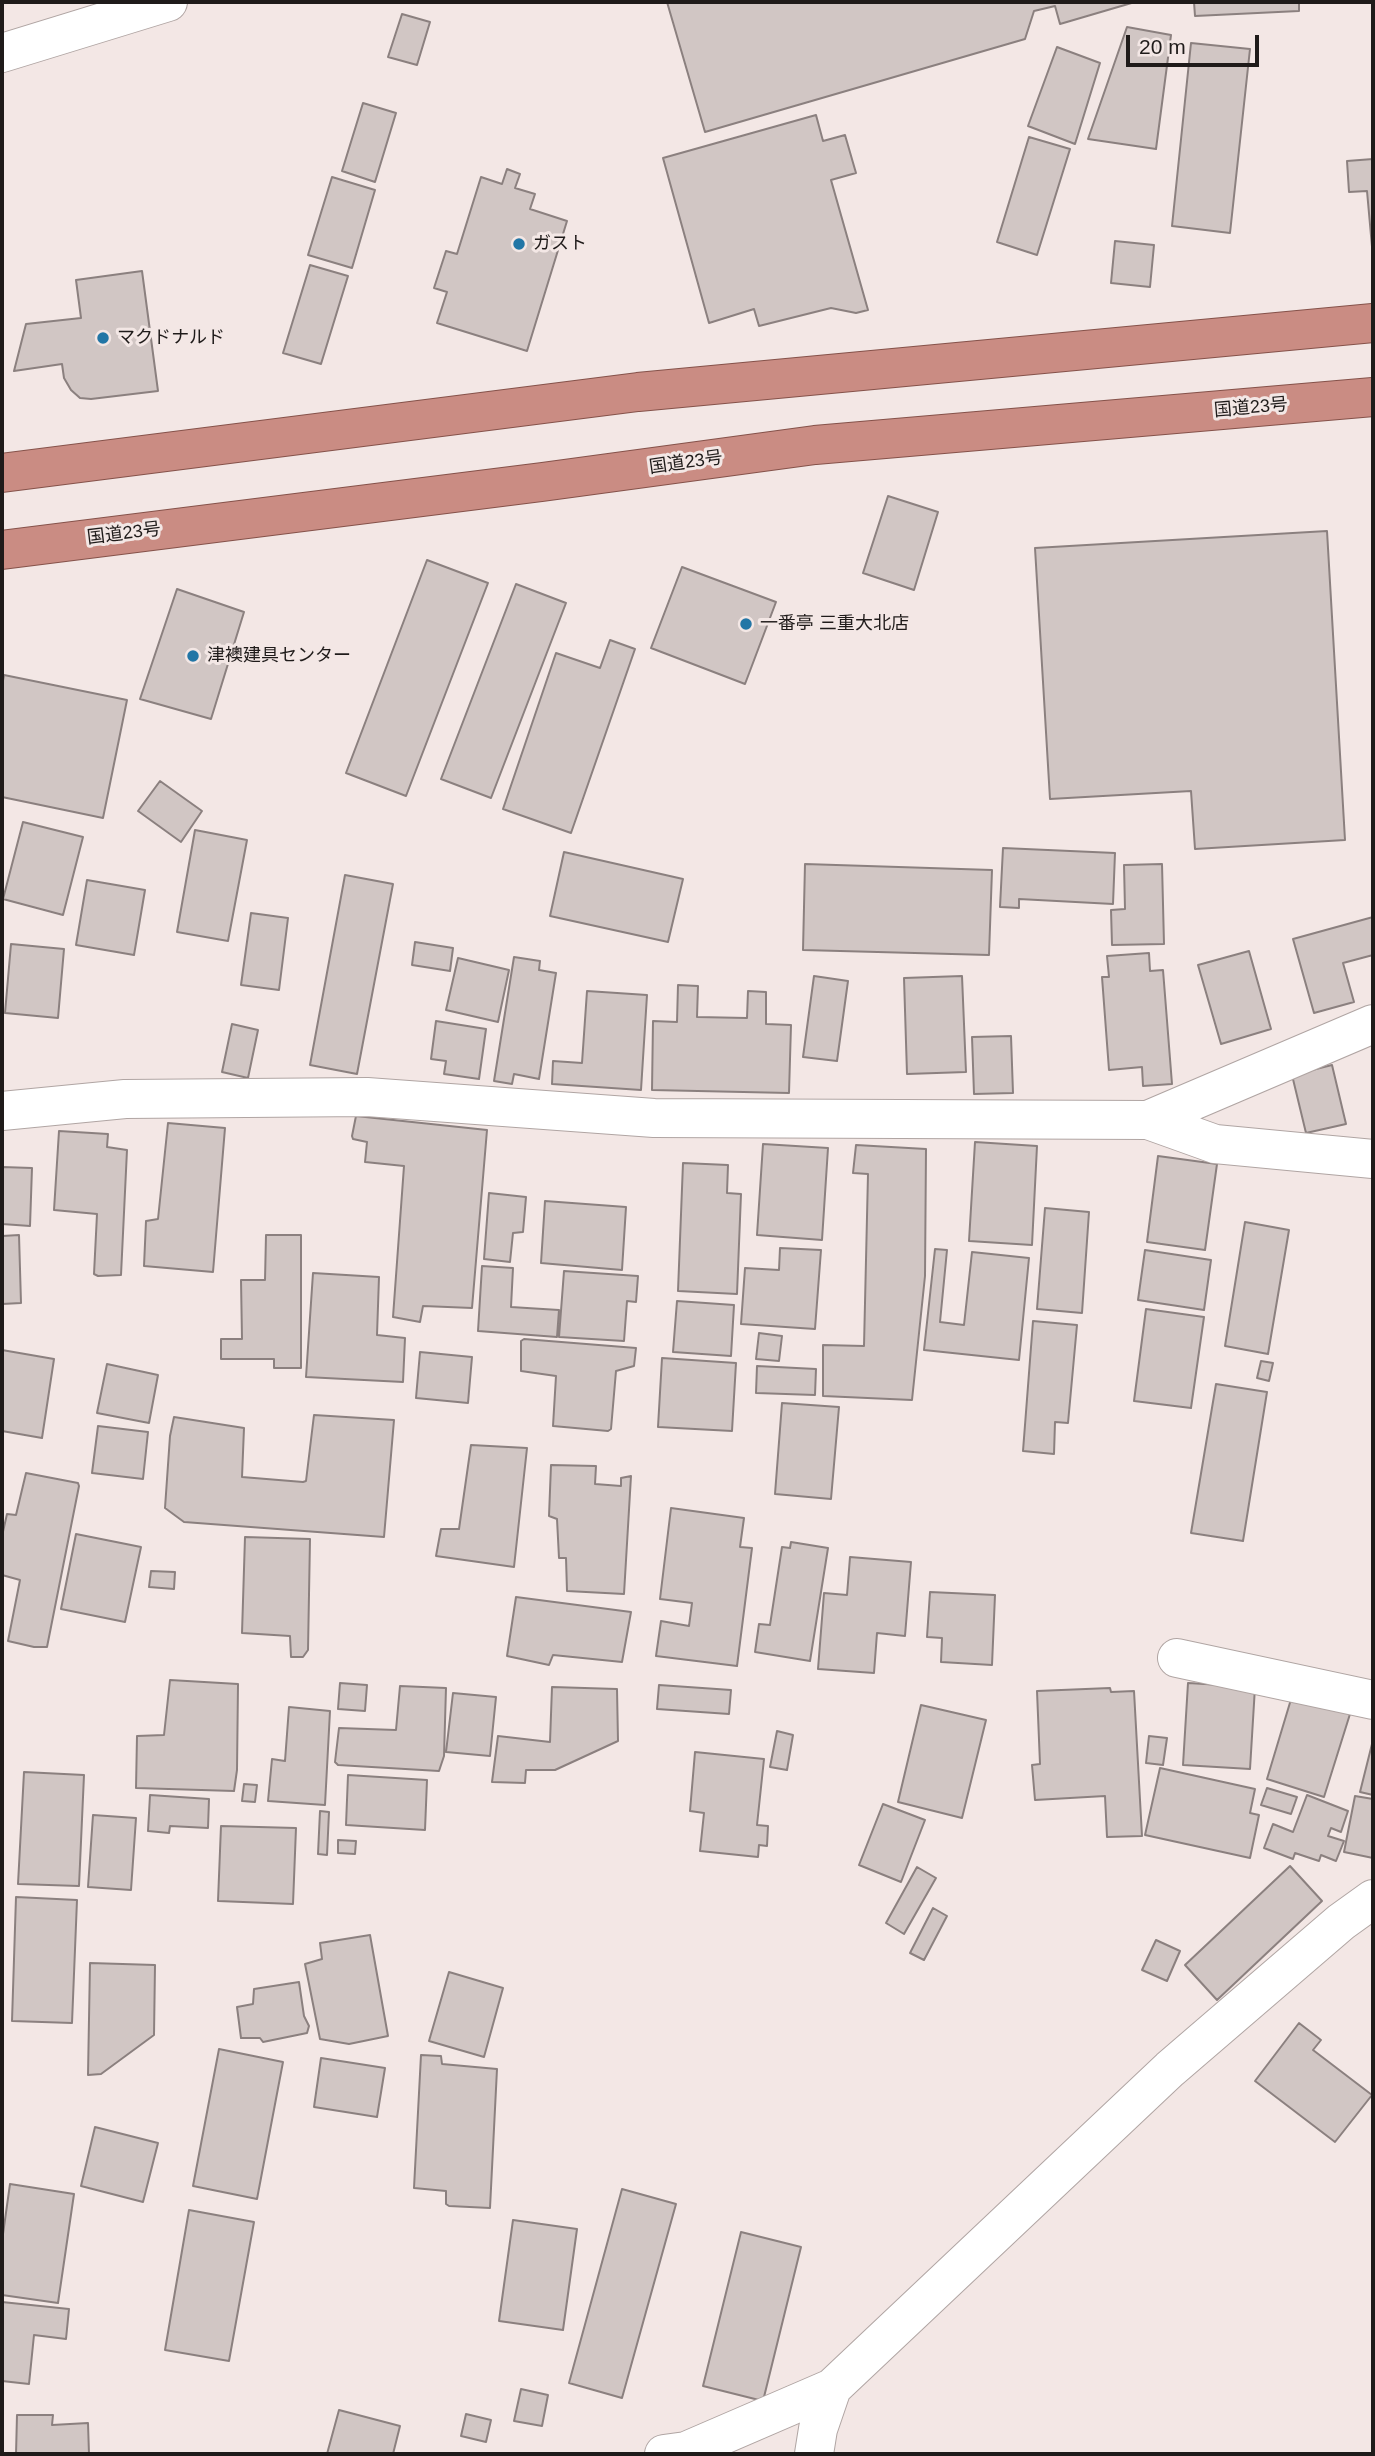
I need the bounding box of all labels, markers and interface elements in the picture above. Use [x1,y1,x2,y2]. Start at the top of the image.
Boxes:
scale bar [1130,21,1263,65]
text: 20 m [1139,35,1186,58]
place label: ガスト [533,233,587,255]
marker: ガスト [511,236,527,252]
place label: マクドナルド [117,327,225,349]
marker: マクドナルド [95,330,111,346]
street label: 国道23号 [1213,394,1289,422]
street label: 国道23号 [648,447,724,479]
street label: 国道23号 [86,519,162,549]
place label: 一番亭 三重大北店 [760,613,909,635]
marker: 一番亭 三重大北店 [738,616,754,632]
place label: 津襖建具センター [207,645,351,667]
marker: 津襖建具センター [185,648,201,664]

